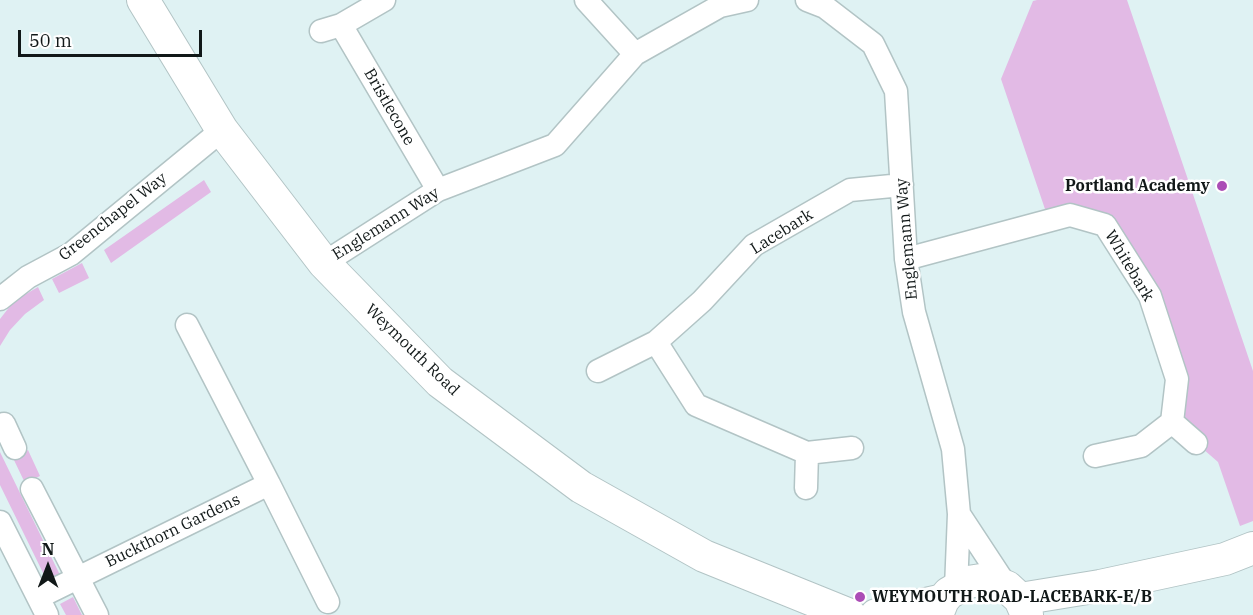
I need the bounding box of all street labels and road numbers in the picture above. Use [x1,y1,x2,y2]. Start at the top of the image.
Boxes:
street label: Bristlecone [359,65,419,149]
street label: Greenchapel Way [55,169,171,265]
street label: Englemann Way [892,177,922,301]
street label: Englemann Way [329,183,443,265]
street label: Lacebark [747,205,817,259]
street label: Whitebark [1100,227,1158,305]
street label: Weymouth Road [361,300,463,400]
street label: Buckthorn Gardens [103,490,243,572]

